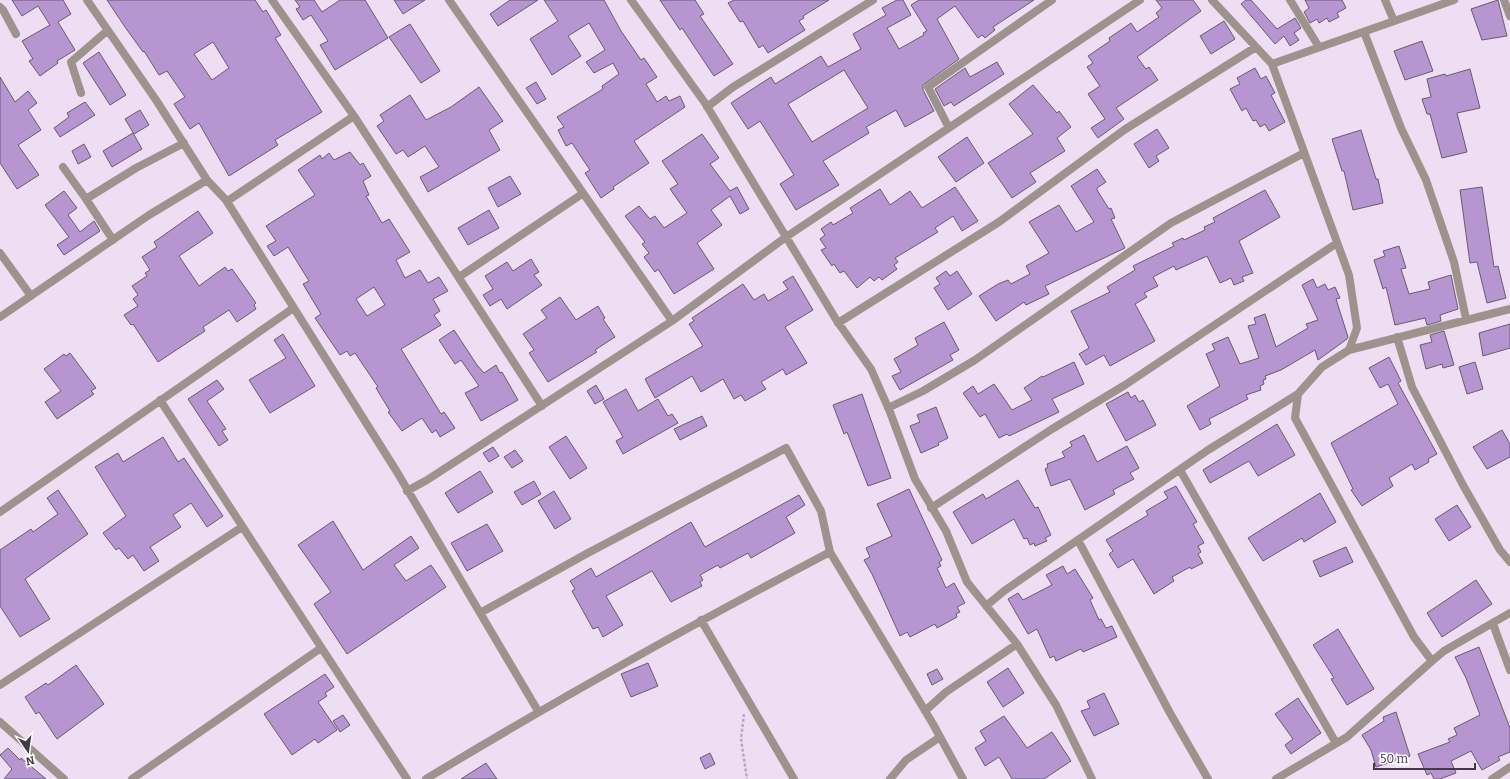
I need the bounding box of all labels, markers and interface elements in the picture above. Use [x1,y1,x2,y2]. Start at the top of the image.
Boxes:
north arrow [8,731,48,771]
scale bar [1374,745,1475,771]
text: 50 m [1380,752,1409,766]
text: N [24,753,36,768]

